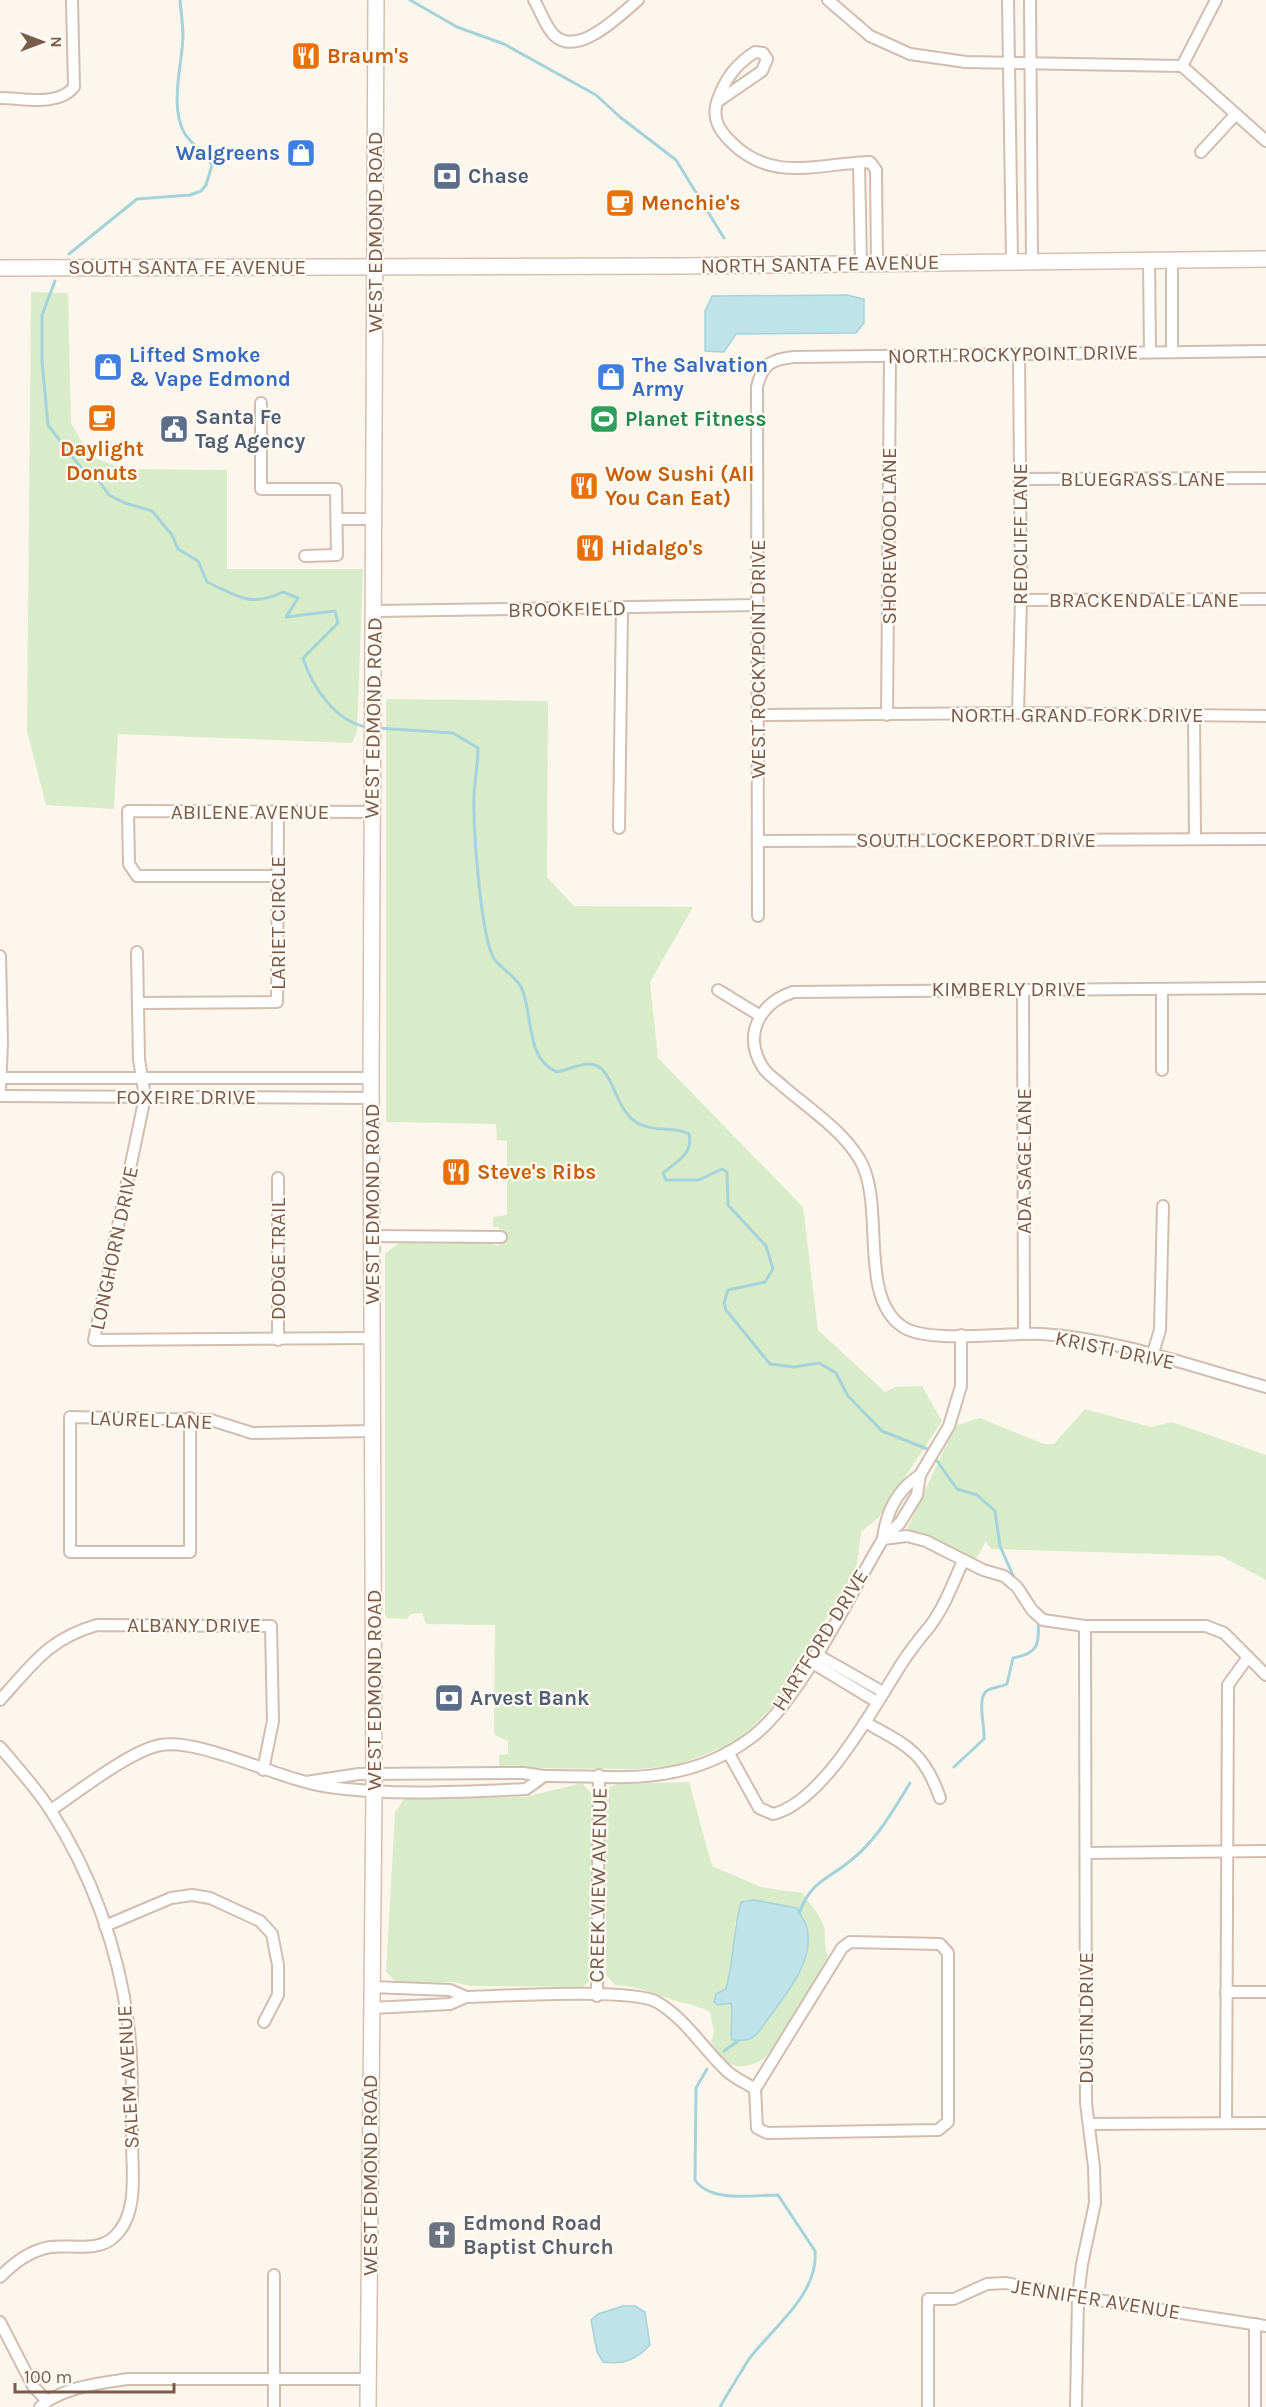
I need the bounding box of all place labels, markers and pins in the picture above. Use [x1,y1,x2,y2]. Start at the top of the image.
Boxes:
restaurant icon: Braum's [290,40,322,72]
place label: Braum's [327,44,409,68]
shop icon: Walgreens [285,137,317,169]
place label: Walgreens [175,141,280,165]
bank icon: Chase [431,160,463,192]
place label: Chase [468,164,529,188]
cafe icon: Menchie's [604,187,636,219]
place label: Menchie's [641,191,741,215]
place label: Lifted Smoke & Vape Edmond [129,343,291,391]
shop icon: Lifted Smoke & Vape Edmond [92,351,124,383]
place label: The Salvation Army [632,353,768,401]
shop icon: The Salvation Army [595,361,627,393]
cafe icon: Daylight Donuts [86,402,118,434]
sports icon: Planet Fitness [588,403,620,435]
place label: Santa Fe Tag Agency [195,405,306,453]
place label: Planet Fitness [625,407,767,431]
public building icon: Santa Fe Tag Agency [158,413,190,445]
place label: Daylight Donuts [60,437,144,485]
place label: Wow Sushi (All You Can Eat) [605,462,754,510]
restaurant icon: Wow Sushi (All You Can Eat) [568,470,600,502]
restaurant icon: Hidalgo's [574,532,606,564]
place label: Hidalgo's [611,536,703,560]
restaurant icon: Steve's Ribs [440,1156,472,1188]
place label: Steve's Ribs [477,1160,596,1184]
bank icon: Arvest Bank [433,1682,465,1714]
place label: Arvest Bank [470,1686,590,1710]
place label: Edmond Road Baptist Church [463,2211,614,2259]
church icon: Edmond Road Baptist Church [426,2219,458,2251]

